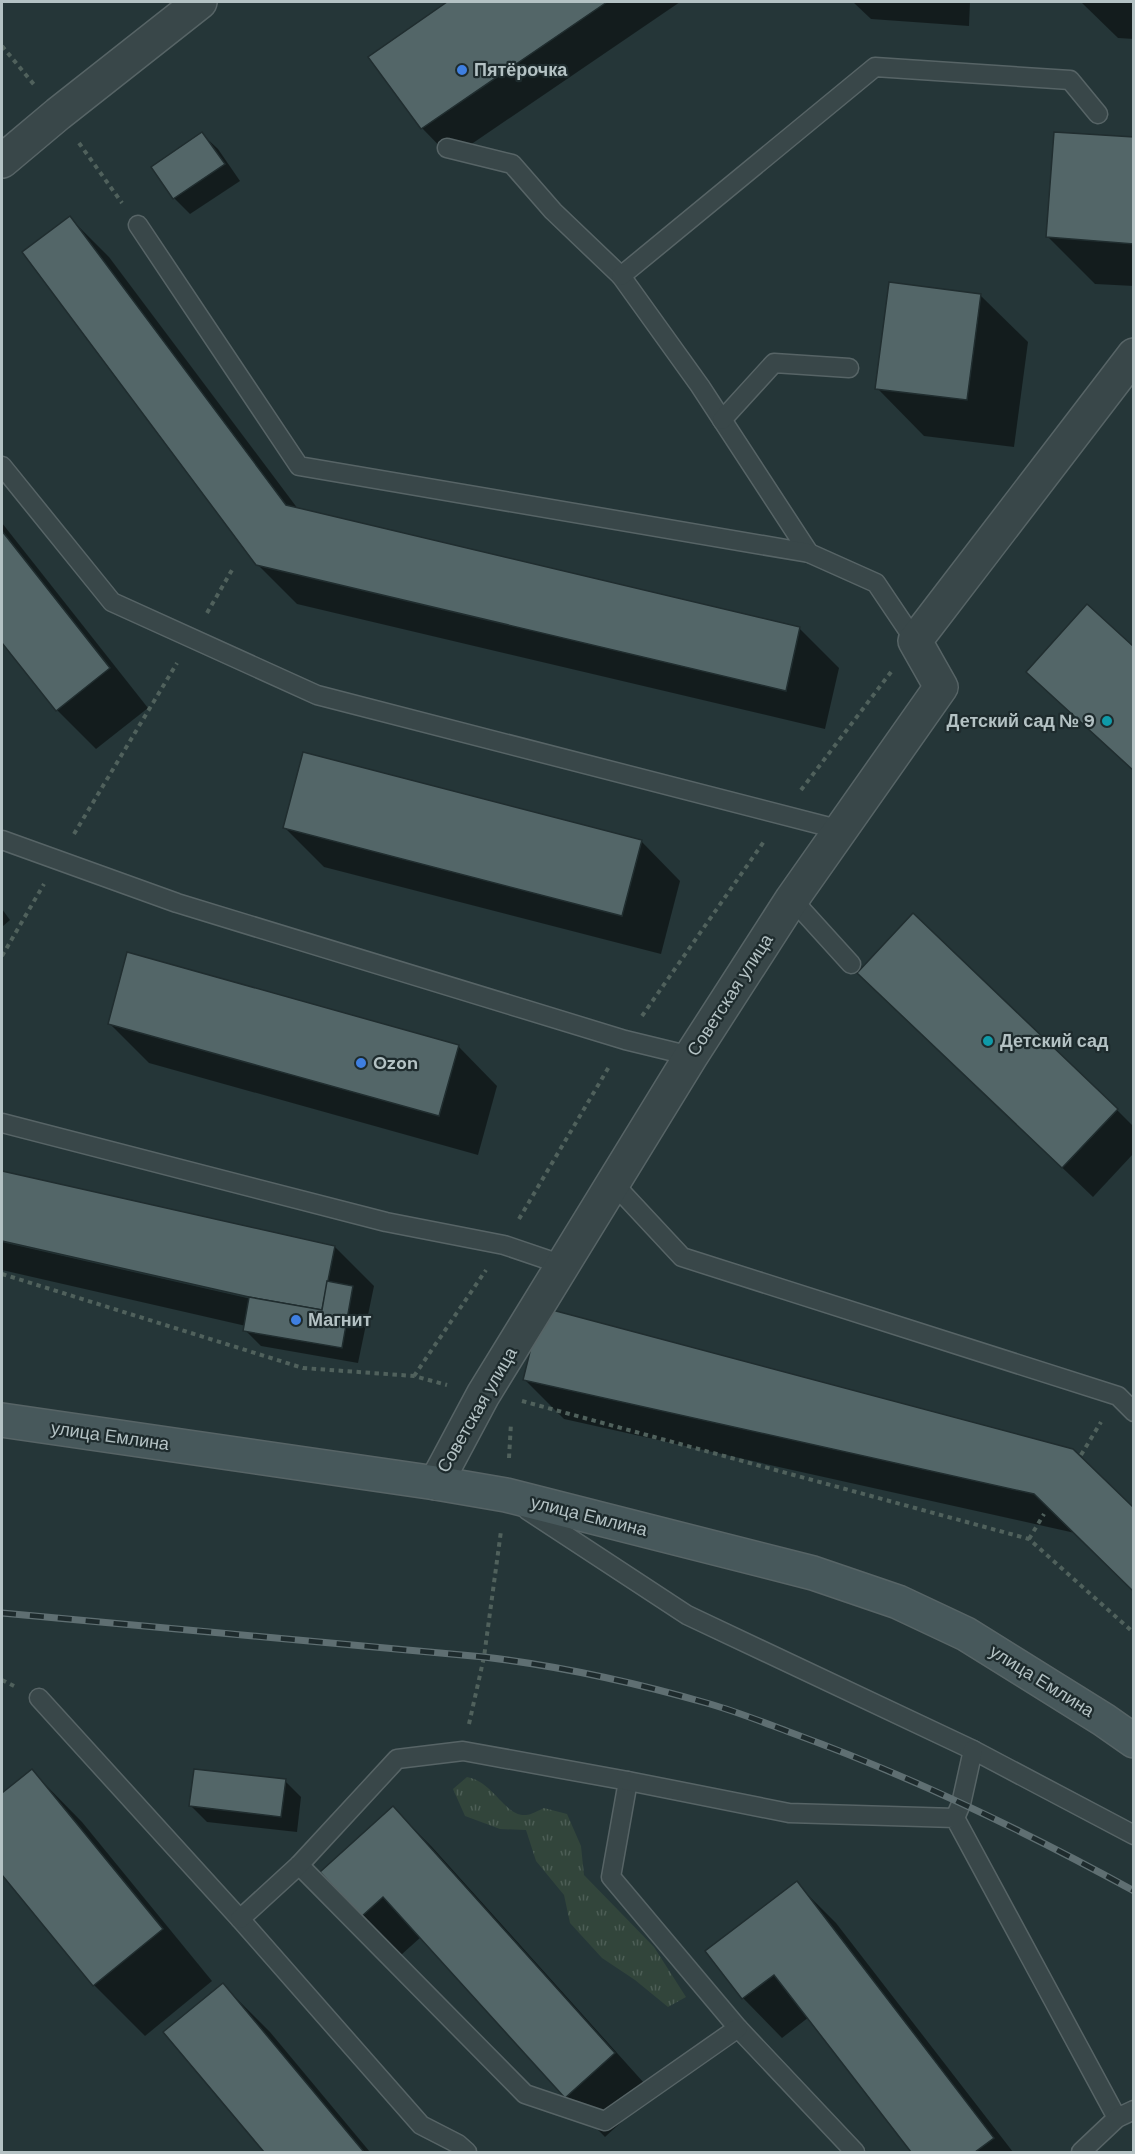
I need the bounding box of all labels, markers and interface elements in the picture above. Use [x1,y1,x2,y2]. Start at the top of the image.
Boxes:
place label: Пятёрочка [474,58,568,82]
marker: Пятёрочка [455,63,469,77]
place label: Детский сад № 9 [947,709,1095,733]
marker: Детский сад № 9 [1100,714,1114,728]
street label: Советская улица [682,928,779,1061]
place label: Детский сад [1000,1029,1109,1053]
marker: Детский сад [981,1034,995,1048]
place label: Ozon [373,1051,418,1075]
marker: Ozon [354,1056,368,1070]
place label: Магнит [308,1308,372,1332]
marker: Магнит [289,1313,303,1327]
street label: Советская улица [431,1342,523,1477]
street label: улица Емлина [49,1416,172,1456]
street label: улица Емлина [528,1490,651,1542]
street label: улица Емлина [985,1639,1100,1723]

